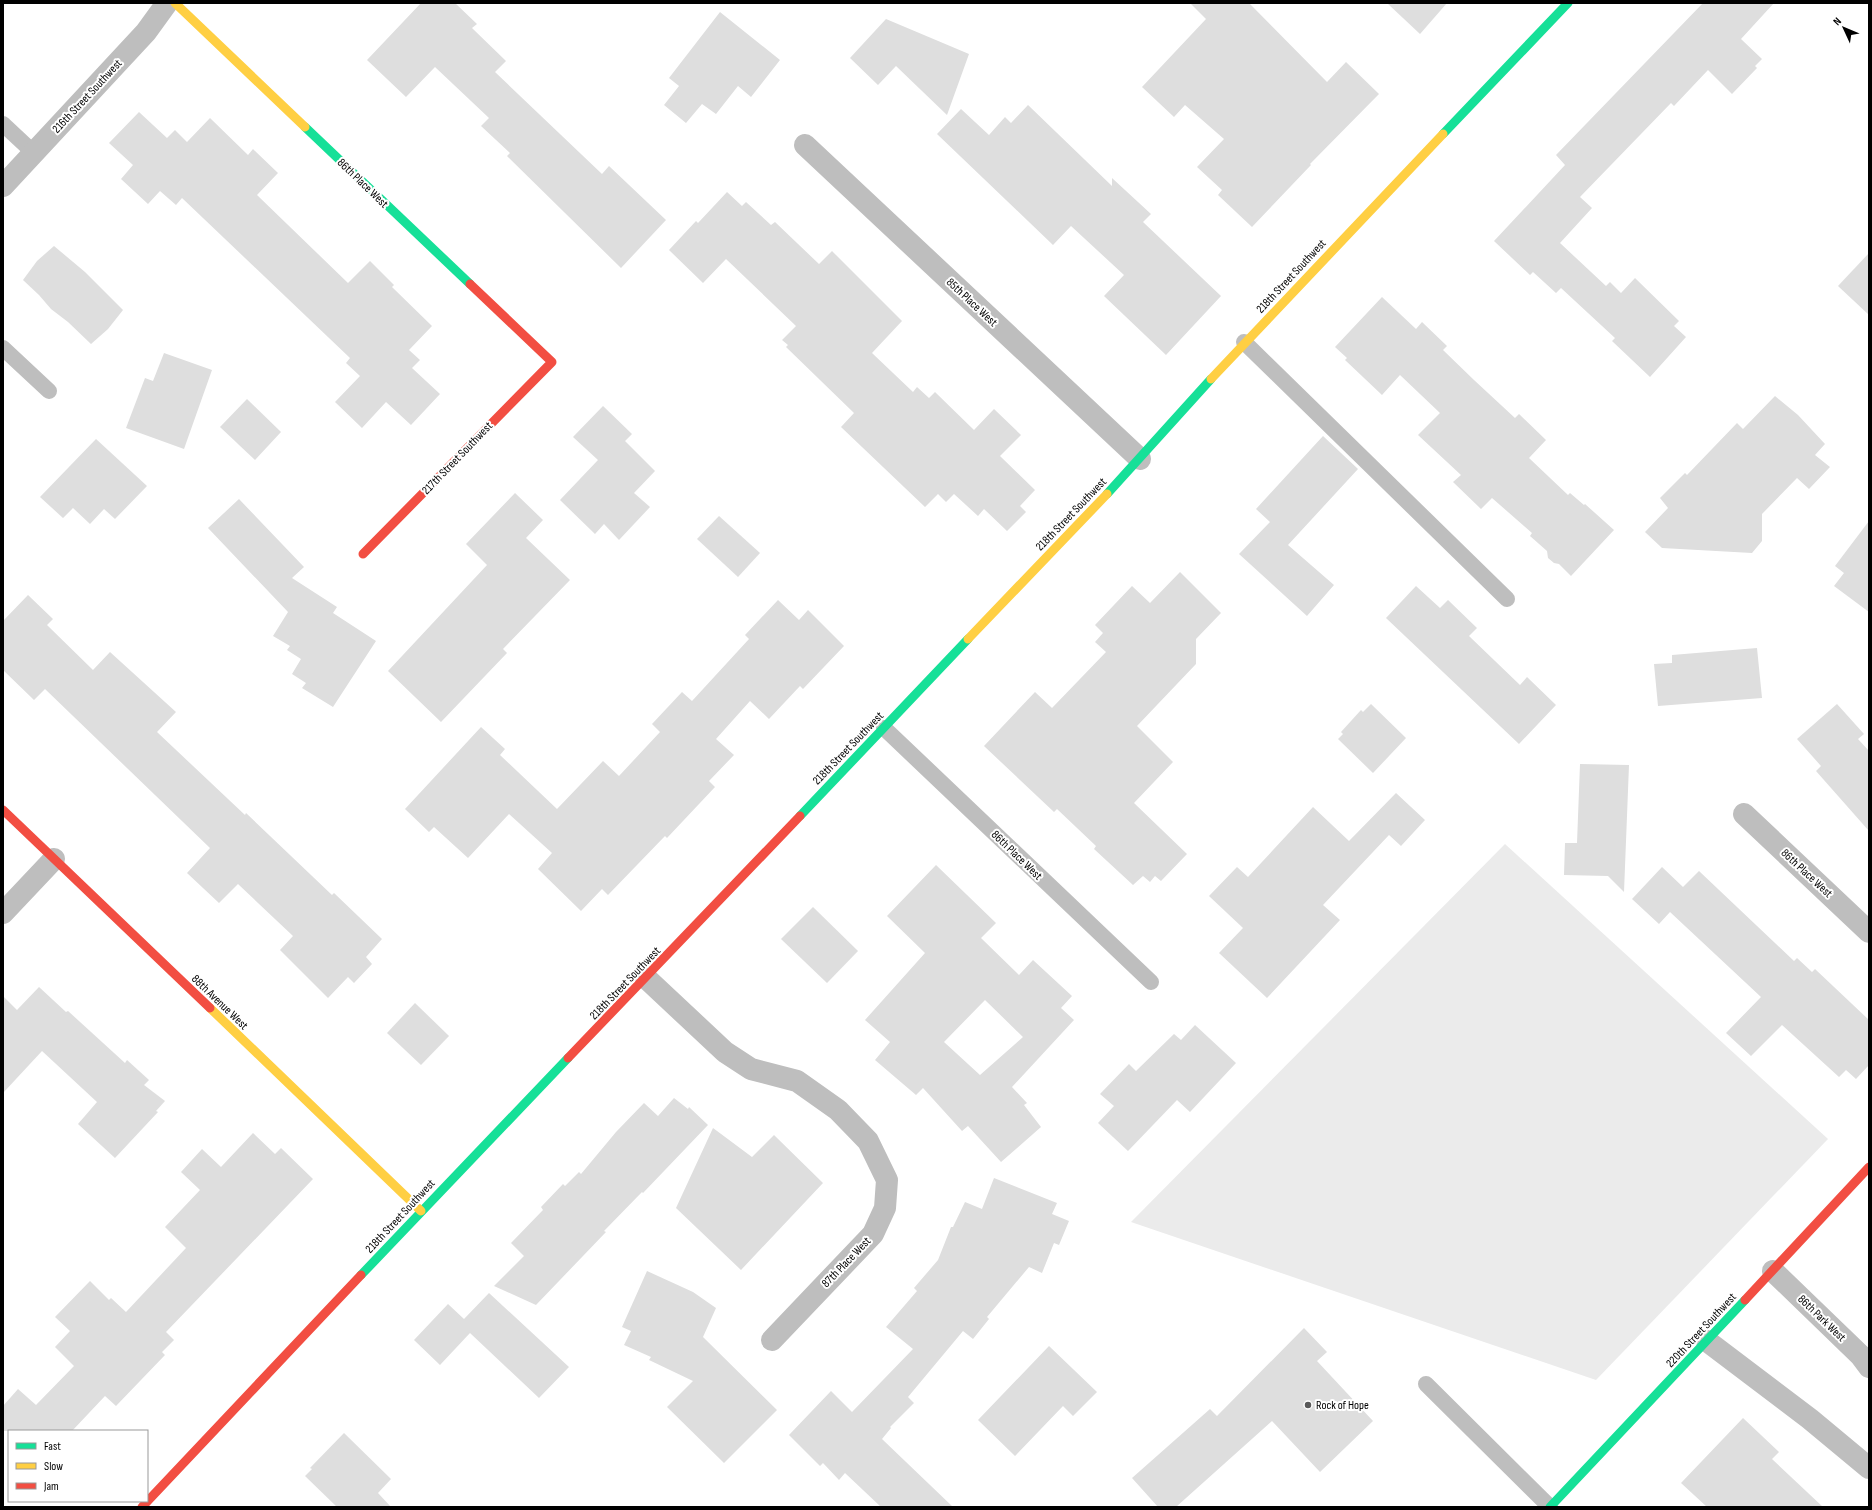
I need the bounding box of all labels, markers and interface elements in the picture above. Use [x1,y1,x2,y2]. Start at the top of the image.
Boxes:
north arrow [1824,8,1864,48]
text: N [1830,15,1844,28]
street label: 216th Street Southwest [49,56,126,136]
street label: 86th Place West [334,155,391,212]
street label: 218th Street Southwest [1253,236,1330,316]
street label: 85th Place West [943,275,1001,330]
street label: 217th Street Southwest [419,419,496,498]
street label: 218th Street Southwest [1033,474,1110,554]
street label: 218th Street Southwest [810,708,887,788]
street label: 86th Place West [988,827,1045,884]
street label: 86th Place West [1778,846,1836,901]
street label: 218th Street Southwest [587,943,664,1023]
street label: 88th Avenue West [188,972,251,1033]
street label: 218th Street Southwest [362,1176,439,1256]
street label: 87th Place West [819,1234,874,1291]
street label: 220th Street Southwest [1663,1290,1740,1371]
street label: 86th Park West [1794,1292,1849,1345]
place label: Rock of Hope [1316,1398,1369,1413]
marker: Rock of Hope [1303,1400,1313,1410]
legend [8,1430,148,1502]
text: Fast [44,1439,61,1454]
text: Slow [44,1459,63,1474]
text: Jam [43,1479,59,1494]

